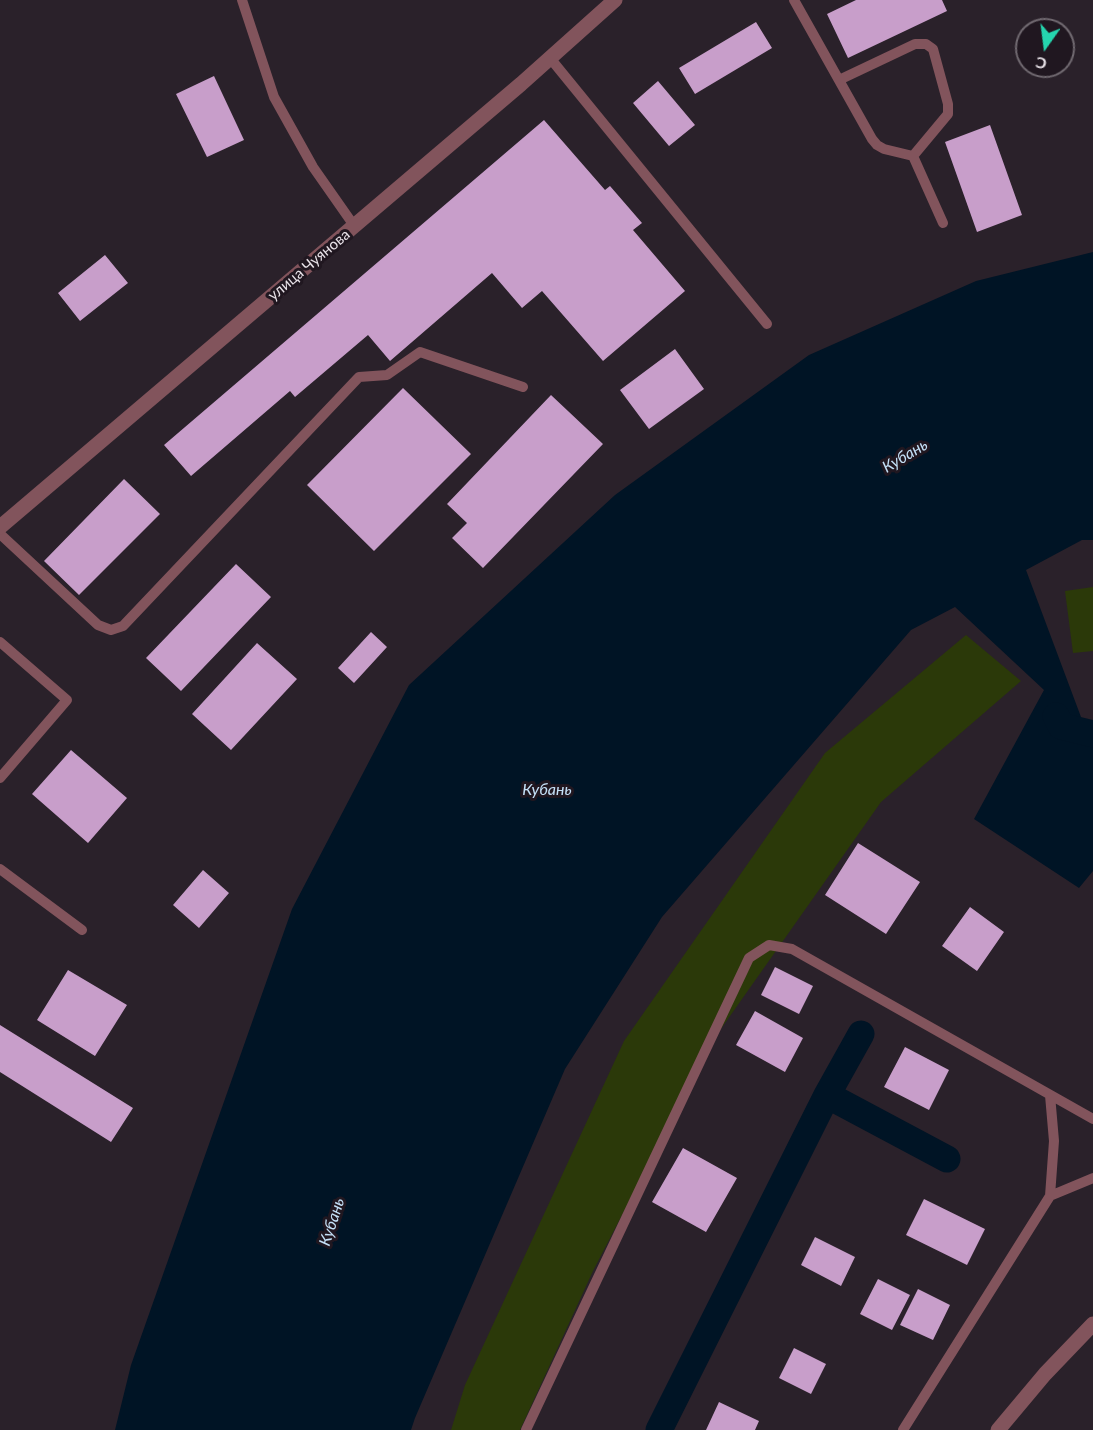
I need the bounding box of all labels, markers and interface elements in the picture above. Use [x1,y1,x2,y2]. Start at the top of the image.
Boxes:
north arrow [1015,18,1075,78]
text: С [1034,54,1048,75]
street label: улица Чуянова [264,226,354,304]
water label: Кубань [879,435,931,477]
water label: Кубань [522,780,572,800]
water label: Кубань [315,1196,349,1248]

